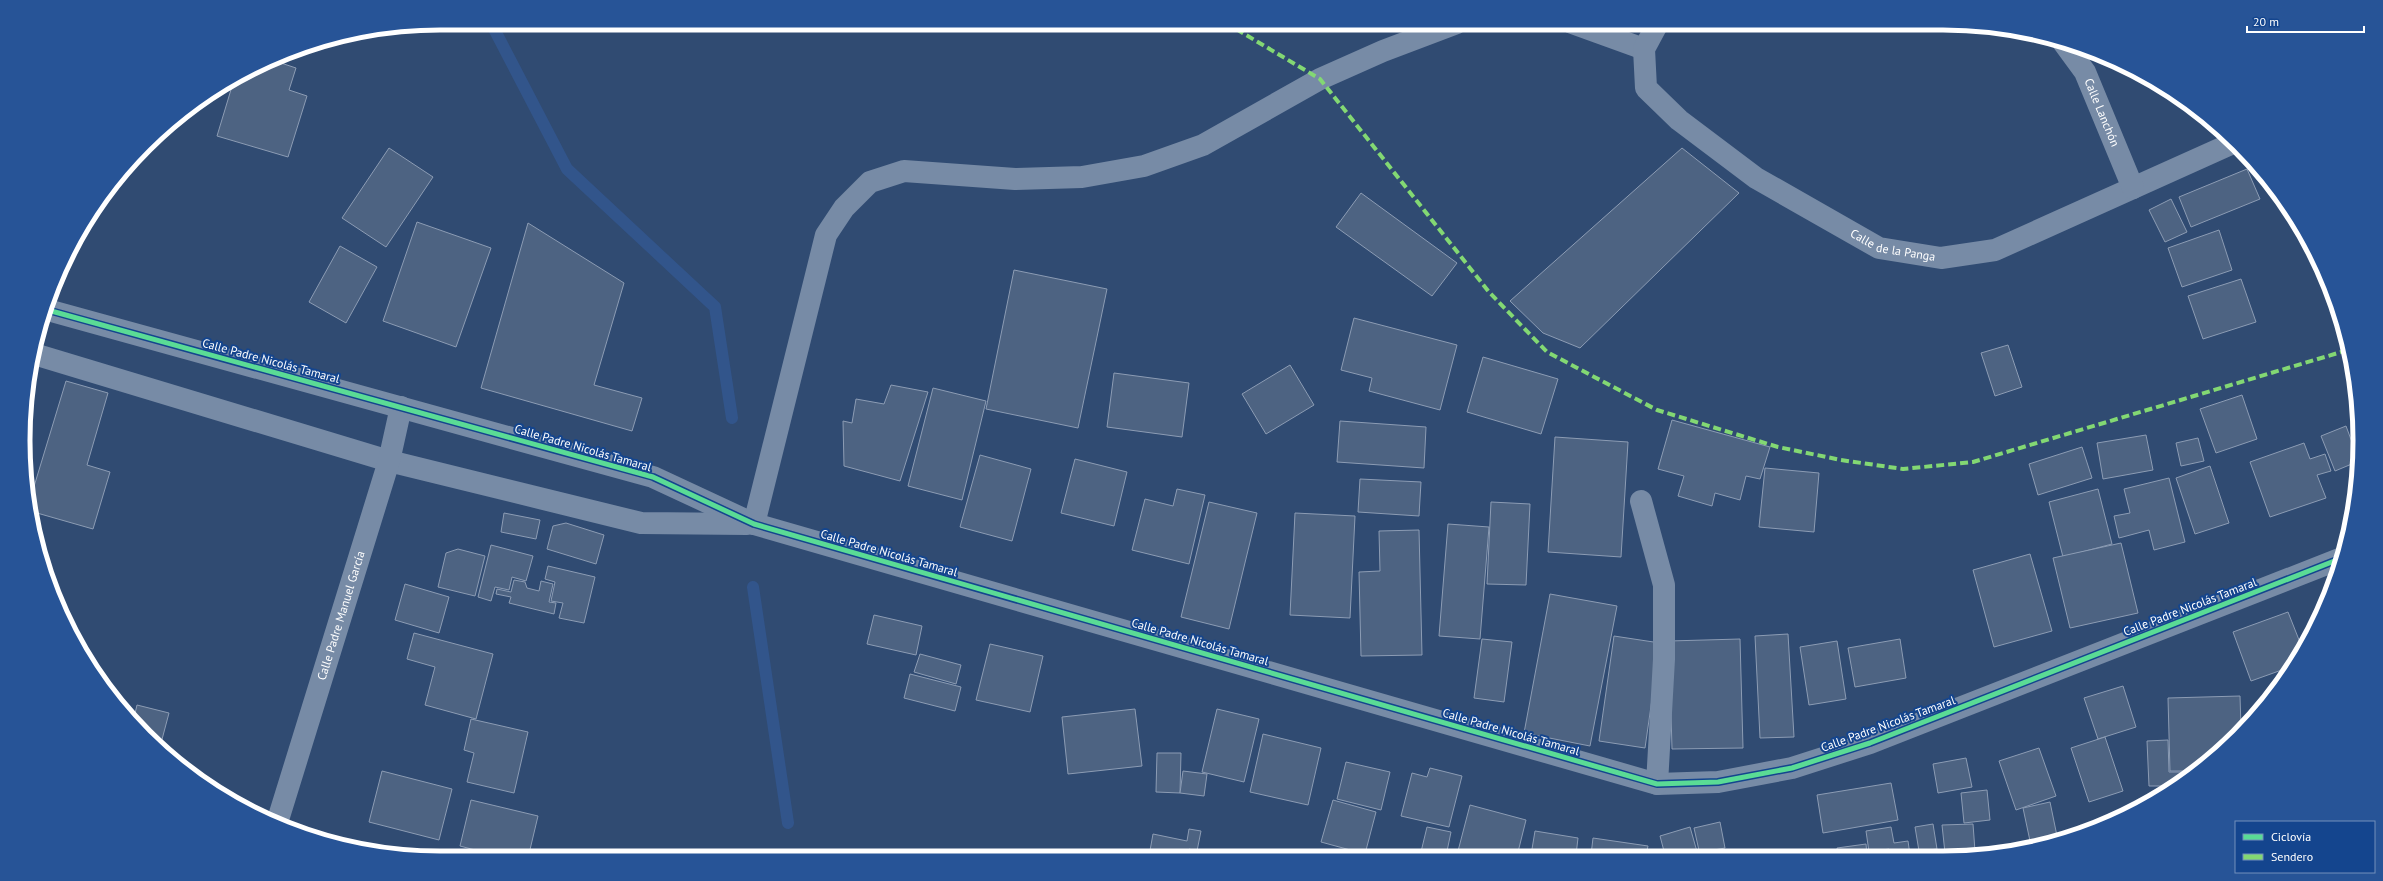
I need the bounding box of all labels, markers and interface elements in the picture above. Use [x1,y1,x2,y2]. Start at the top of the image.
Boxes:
scale bar [2247,8,2364,34]
text: 20 m [2253,14,2279,29]
street label: Calle Lanchón [2081,76,2123,149]
street label: Calle de la Panga [1848,225,1936,264]
street label: Calle Padre Nicolás Tamaral [201,335,342,386]
street label: Calle Padre Nicolás Tamaral [513,421,654,474]
street label: Calle Padre Nicolás Tamaral [819,526,960,579]
street label: Calle Padre Manuel García [314,549,368,682]
street label: Calle Padre Nicolás Tamaral [2121,574,2259,639]
street label: Calle Padre Nicolás Tamaral [1130,615,1271,668]
street label: Calle Padre Nicolás Tamaral [1819,692,1957,755]
street label: Calle Padre Nicolás Tamaral [1441,705,1582,758]
legend [2235,821,2375,873]
text: Ciclovía [2271,829,2311,844]
text: Sendero [2271,849,2313,864]

